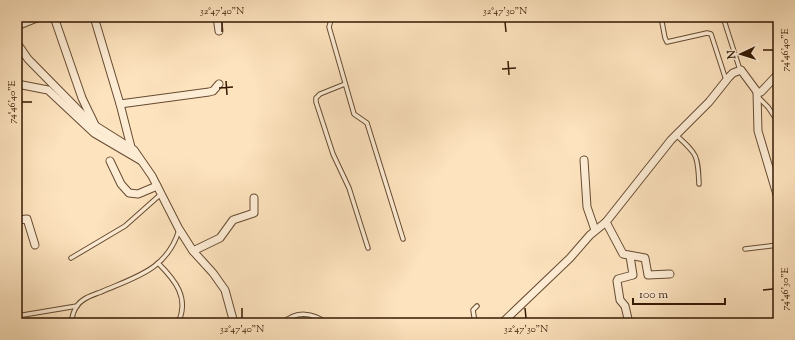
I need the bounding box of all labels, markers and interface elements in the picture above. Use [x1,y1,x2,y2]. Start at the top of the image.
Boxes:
text: 32°47'40"N [200,4,244,19]
text: 32°47'30"N [483,4,527,19]
text: 74°46'40"E [778,28,793,72]
north arrow [721,34,761,74]
text: N [724,49,740,61]
text: 74°46'40"E [5,80,20,124]
text: 74°46'30"E [778,267,793,311]
scale bar [633,280,725,306]
text: 100 m [639,286,668,304]
text: 32°47'40"N [220,322,264,337]
text: 32°47'30"N [504,322,548,337]

